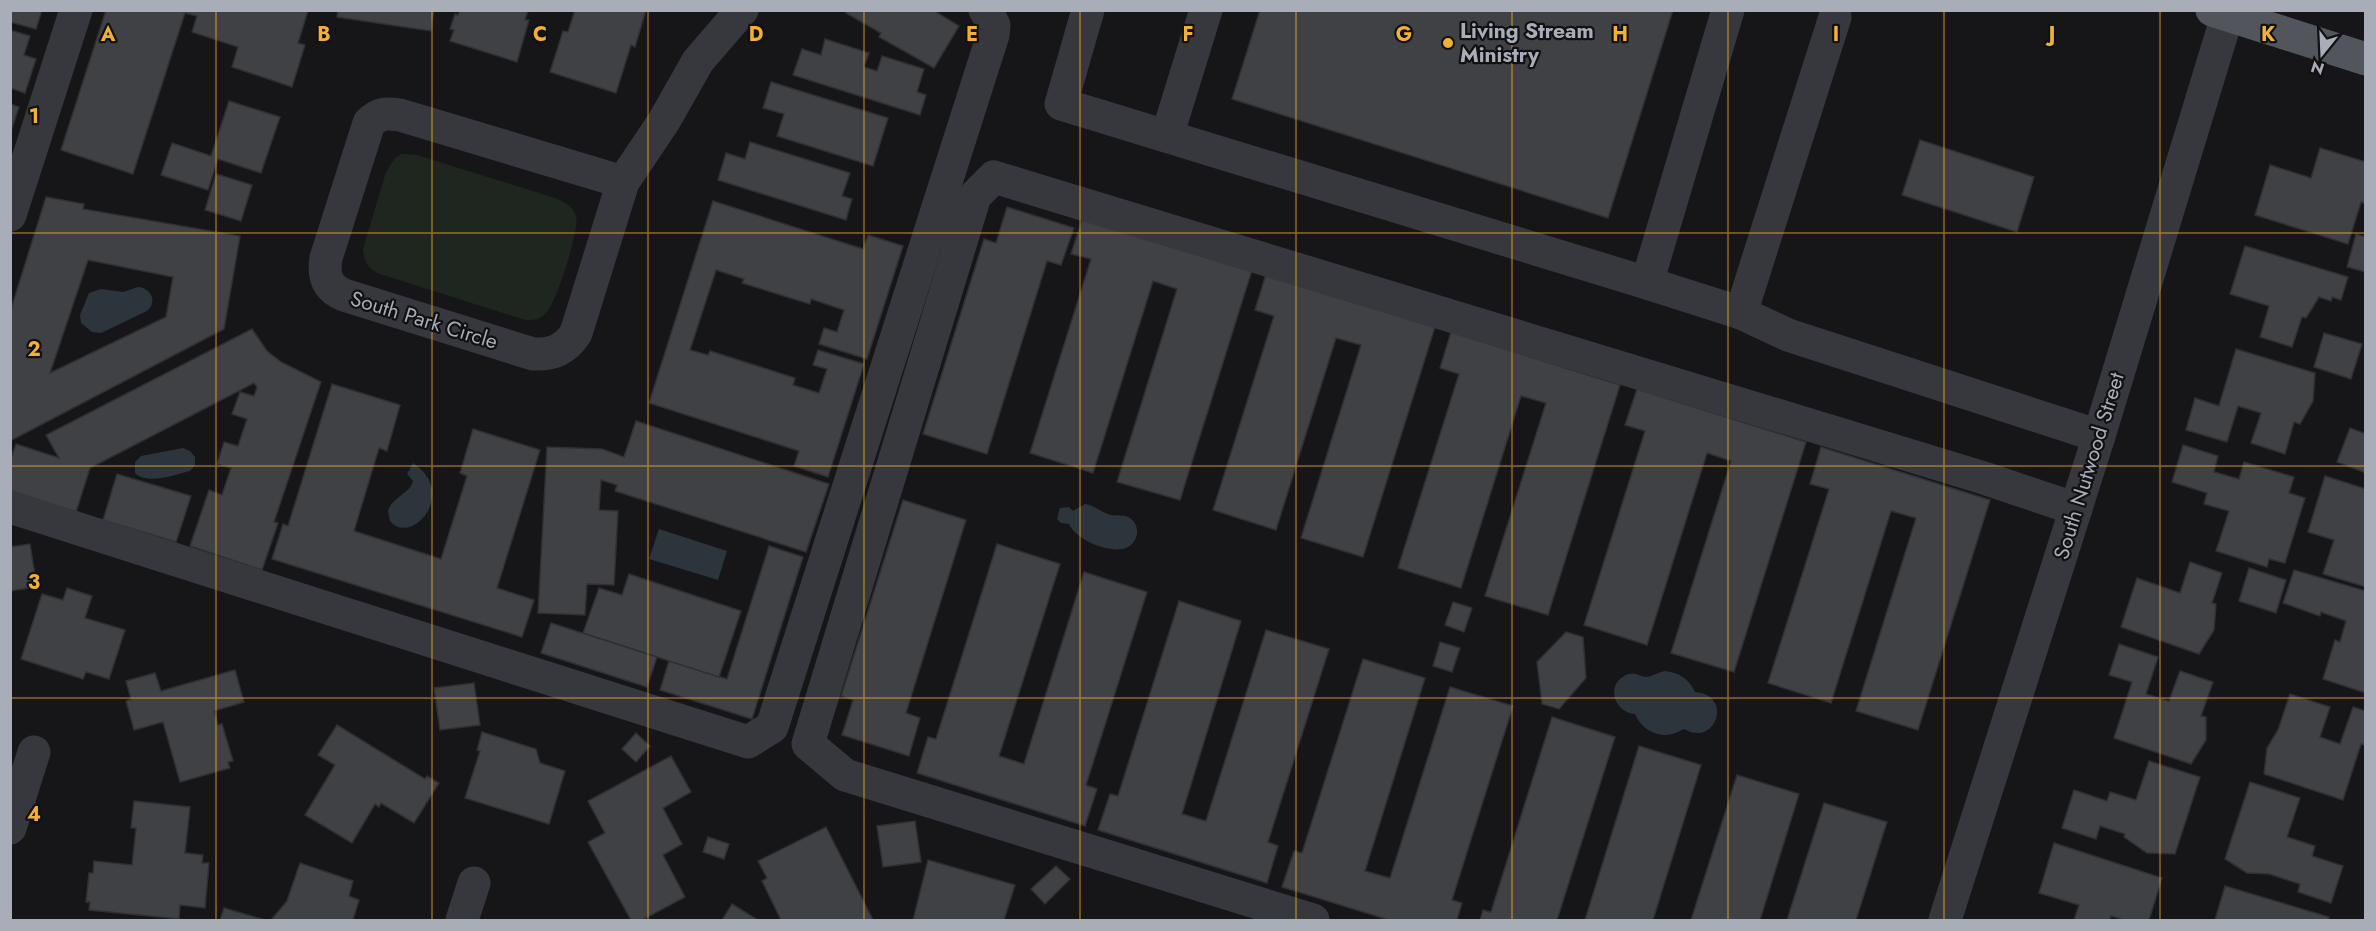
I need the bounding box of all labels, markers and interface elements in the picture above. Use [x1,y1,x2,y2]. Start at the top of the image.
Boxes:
place label: Living Stream Ministry [1460,16,1594,70]
text: A [100,20,116,49]
text: B [317,20,331,49]
text: C [533,20,547,49]
text: D [749,20,763,49]
text: E [966,20,978,49]
text: F [1182,20,1194,49]
text: G [1396,20,1412,49]
text: H [1612,20,1628,49]
text: I [1833,20,1839,49]
text: J [2045,20,2055,49]
text: K [2261,20,2275,49]
north arrow [2292,24,2352,84]
marker: Living Stream Ministry [1441,36,1455,50]
text: N [2308,55,2327,81]
text: 1 [29,102,39,131]
street label: South Park Circle [347,283,501,357]
text: 2 [27,335,41,364]
street label: South Nutwood Street [2046,369,2132,563]
text: 3 [28,568,40,597]
text: 4 [27,800,41,829]

